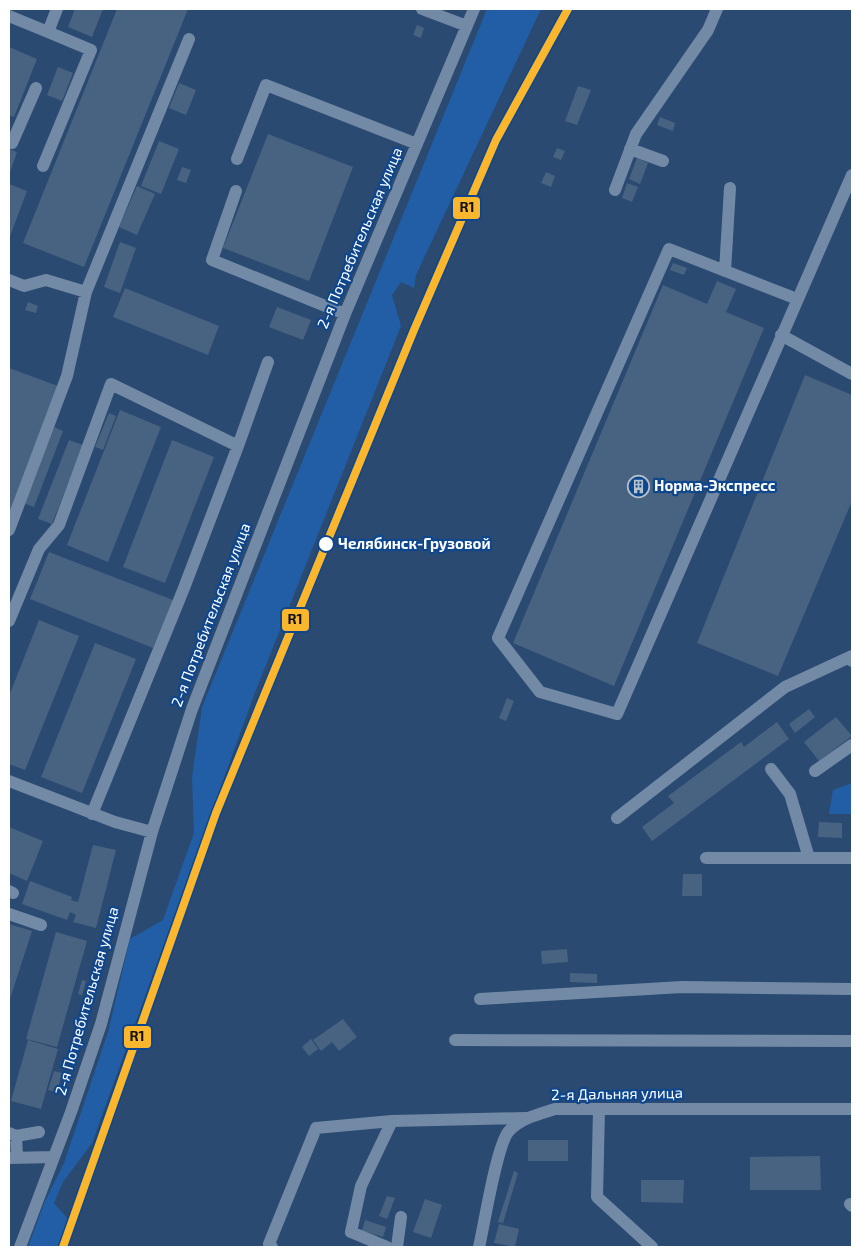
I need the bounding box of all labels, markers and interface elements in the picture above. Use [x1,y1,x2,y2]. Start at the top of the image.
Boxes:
street label: 2-я Потребительская улица [313,144,406,331]
line badge: R1 [452,196,481,220]
text: R1 [459,198,475,215]
building icon: Норма-Экспресс [626,474,650,498]
place label: Норма-Экспресс [654,476,776,494]
street label: 2-я Потребительская улица [167,520,254,709]
place label: Челябинск-Грузовой [338,534,491,552]
marker: Челябинск-Грузовой [317,535,335,553]
line badge: R1 [281,608,310,632]
text: R1 [287,610,303,627]
street label: 2-я Потребительская улица [50,904,123,1097]
line badge: R1 [123,1025,152,1049]
text: R1 [129,1027,145,1044]
street label: 2-я Дальняя улица [551,1083,683,1104]

